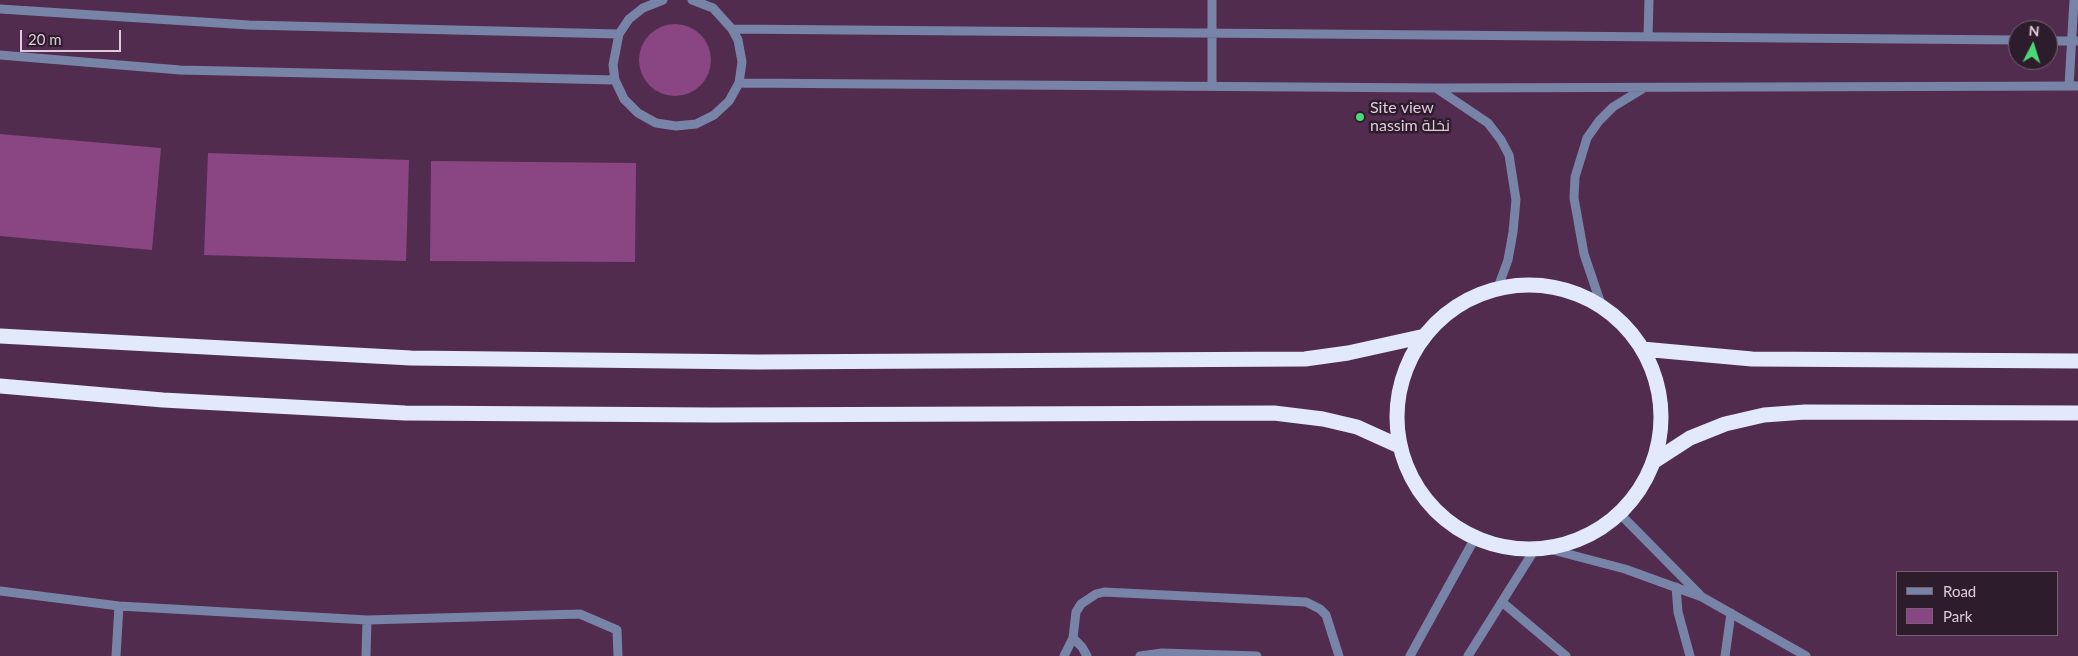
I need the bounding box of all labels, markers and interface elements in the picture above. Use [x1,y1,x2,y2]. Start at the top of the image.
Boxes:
scale bar [22,20,124,52]
north arrow [2008,20,2058,70]
text: N [2028,22,2040,39]
text: 20 m [28,30,62,48]
place label: Site view nassim نخلة [1370,98,1450,136]
marker: Site view nassim نخلة [1354,111,1366,123]
legend [1896,571,2058,636]
text: Road [1943,582,1976,600]
text: Park [1943,607,1972,625]

